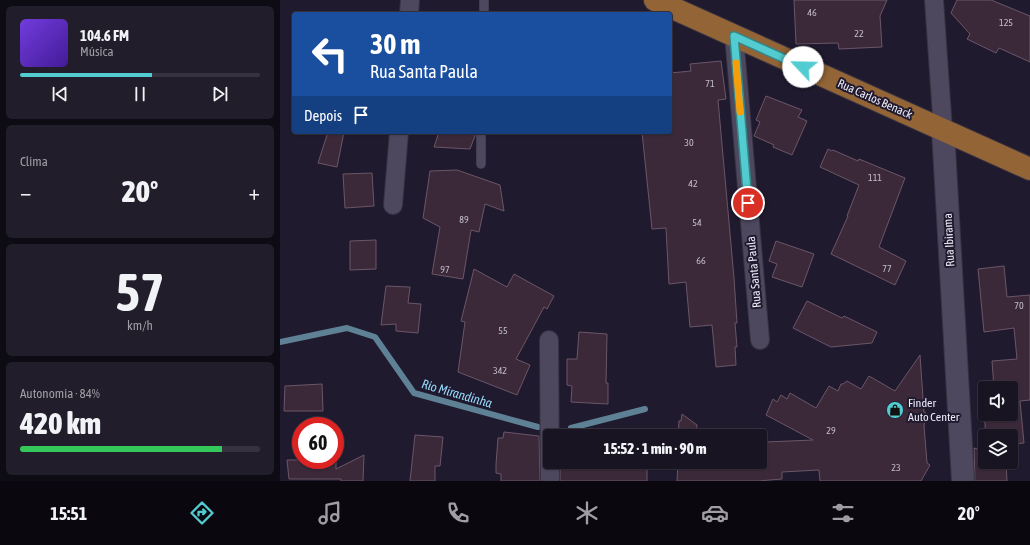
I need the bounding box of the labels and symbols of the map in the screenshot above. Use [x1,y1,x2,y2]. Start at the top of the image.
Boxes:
house number: 46 [807,7,817,18]
house number: 125 [999,17,1013,28]
house number: 22 [854,28,864,39]
position arrow [782,46,824,88]
street label: Rua Carlos Benack [835,76,915,122]
house number: 71 [705,78,715,89]
house number: 30 [684,137,694,148]
house number: 111 [868,172,882,183]
house number: 42 [688,178,698,189]
pin [731,186,765,220]
street label: Rua Ibirama [941,213,957,267]
house number: 89 [459,214,469,225]
house number: 54 [692,217,702,228]
street label: Rua Santa Paula [744,236,764,308]
house number: 66 [696,255,706,266]
house number: 77 [882,263,892,274]
house number: 97 [440,264,450,275]
house number: 70 [1014,300,1024,311]
house number: 55 [498,325,508,336]
house number: 342 [493,365,507,376]
water label: Rio Mirandinha [420,376,494,411]
place label: Finder Auto Center [908,396,960,424]
shop icon: Finder Auto Center [885,400,905,420]
speed limit sign: 60 [292,417,344,469]
house number: 29 [826,425,836,436]
house number: 23 [891,462,901,473]

